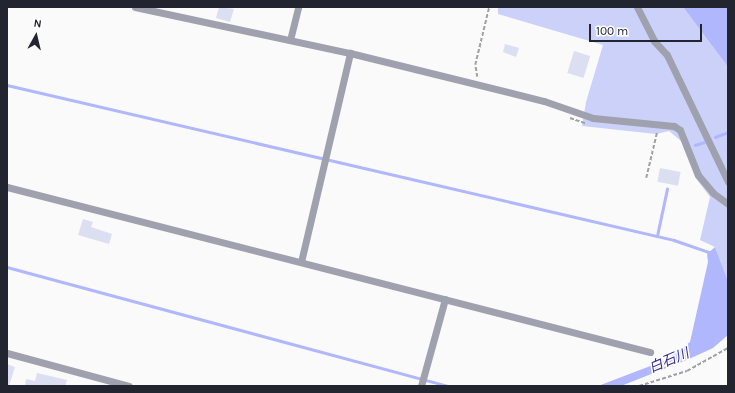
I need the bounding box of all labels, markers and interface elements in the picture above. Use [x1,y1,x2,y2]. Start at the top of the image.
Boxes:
north arrow [16,16,56,56]
scale bar [591,16,704,42]
text: N [33,17,43,31]
text: 100 m [596,24,628,38]
water label: 白石川 [646,345,692,377]

